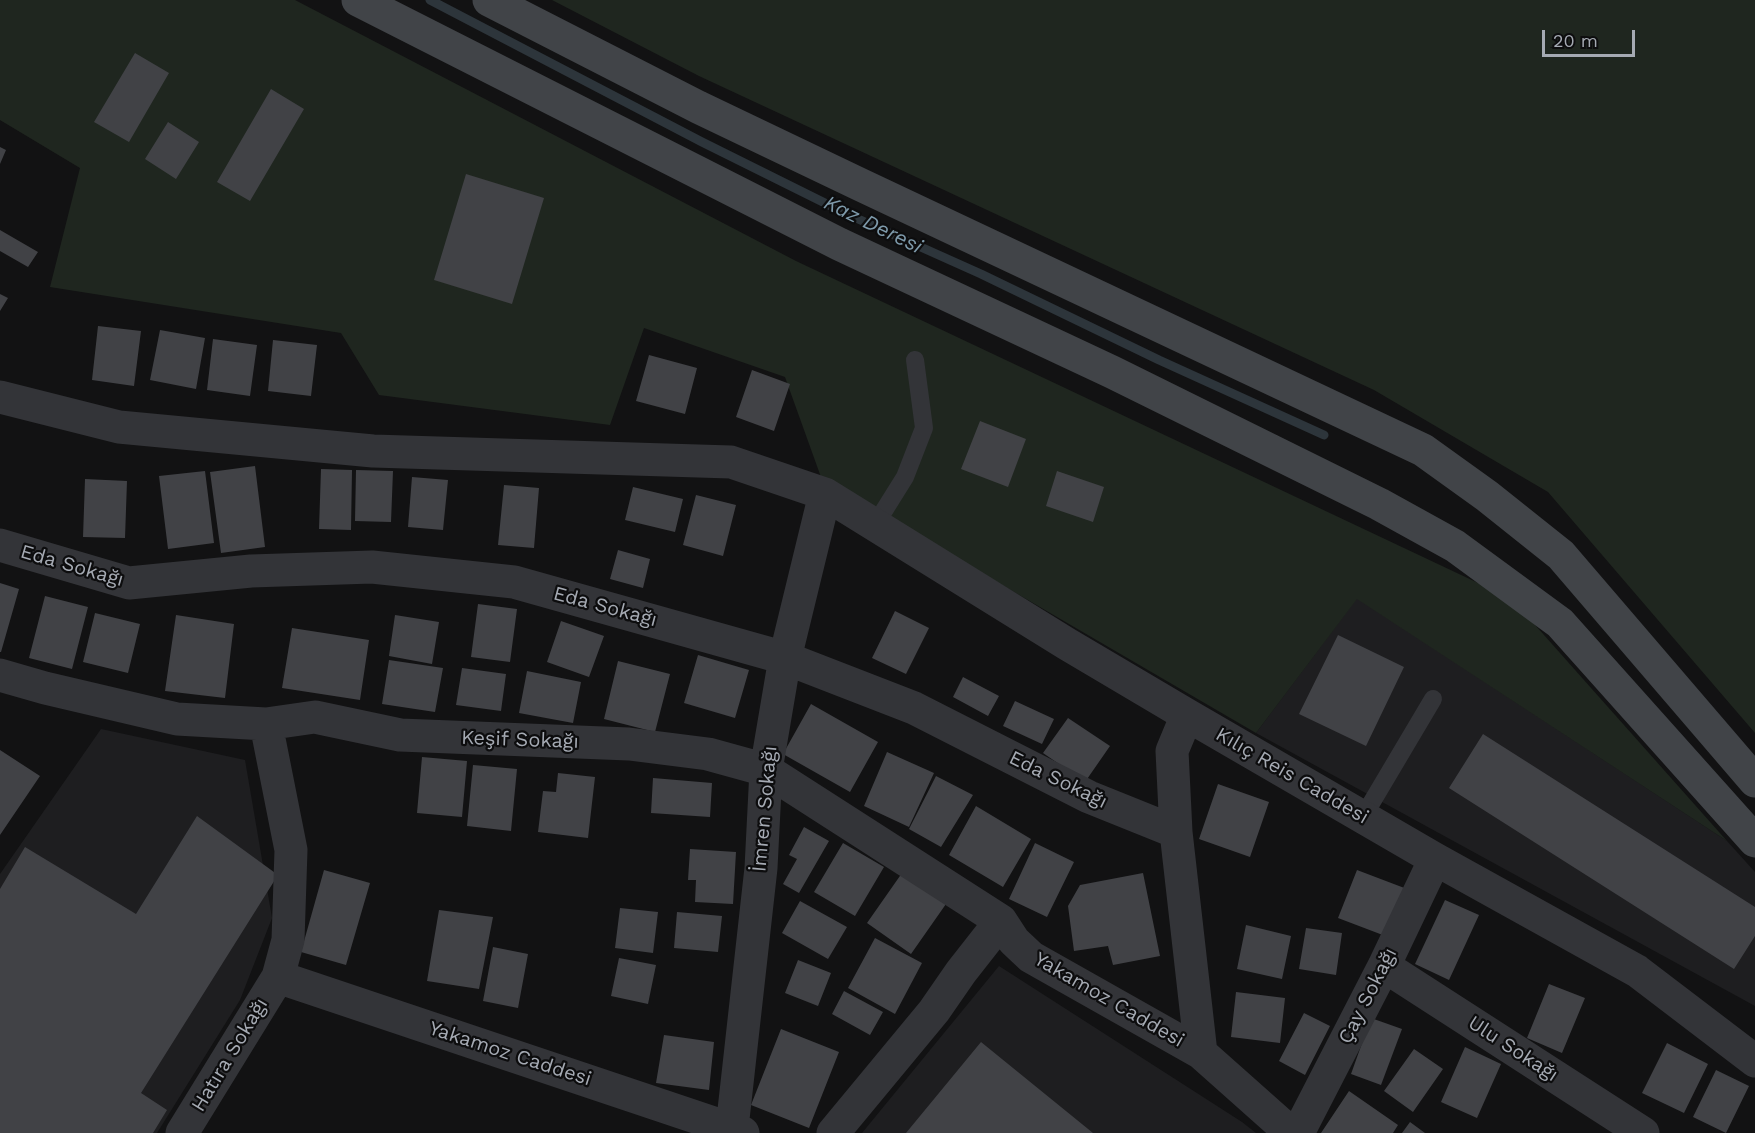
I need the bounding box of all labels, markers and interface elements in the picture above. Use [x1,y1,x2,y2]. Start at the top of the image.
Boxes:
scale bar [1545,18,1638,56]
text: 20 m [1553,30,1598,51]
water label: Kaz Deresi [820,190,926,260]
street label: Eda Sokağı [18,540,126,592]
street label: Eda Sokağı [551,582,659,632]
street label: Kılıç Reis Caddesi [1211,722,1373,830]
street label: Keşif Sokağı [461,726,579,754]
street label: İmren Sokağı [748,745,782,873]
street label: Eda Sokağı [1005,746,1111,814]
street label: Çay Sokağı [1334,944,1402,1048]
street label: Yakamoz Caddesi [1030,947,1188,1053]
street label: Hatıra Sokağı [187,994,273,1116]
street label: Ulu Sokağı [1463,1011,1563,1087]
street label: Yakamoz Caddesi [426,1016,594,1092]

